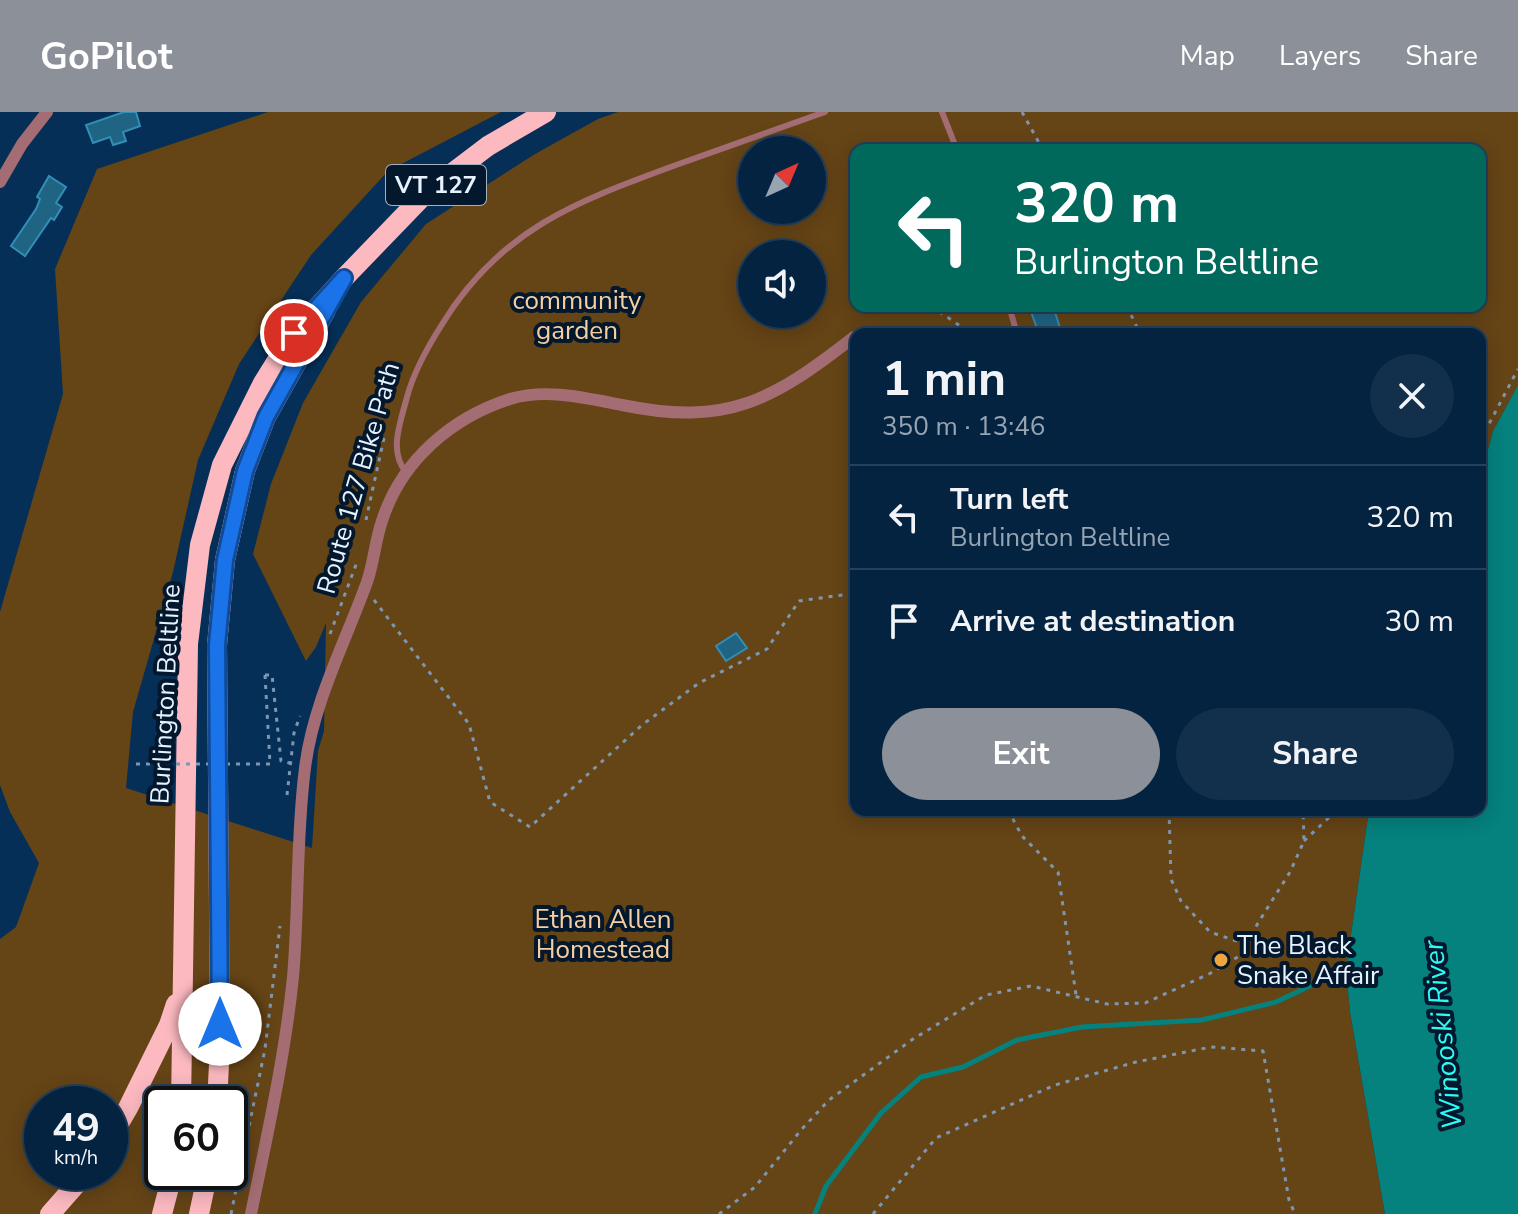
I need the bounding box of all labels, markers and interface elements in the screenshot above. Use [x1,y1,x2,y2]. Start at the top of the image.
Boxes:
text: GoPilot [40,31,173,82]
text: Map [1180,37,1235,75]
text: Layers [1279,37,1361,75]
text: Share [1405,37,1478,75]
north arrow [738,136,826,224]
map controls [738,136,826,328]
road number: VT 127 [386,165,486,205]
text: 320 m [1014,165,1179,242]
icon: left [882,176,986,280]
text: Burlington Beltline [1014,238,1319,287]
button: sound [738,240,826,328]
park label: community garden [513,283,642,348]
pin [260,299,328,367]
icon: arrive [272,311,316,355]
text: 1 min [882,346,1006,412]
button: close [1370,354,1454,438]
street label: Route 127 Bike Path [309,358,408,598]
text: 350 m · 13:46 [882,409,1045,444]
text: Turn left [950,479,1068,520]
icon: left [882,495,926,539]
text: 320 m [1367,497,1454,538]
text: Burlington Beltline [950,520,1170,555]
street label: Burlington Beltline [142,583,189,805]
icon: arrive [882,599,926,643]
text: Arrive at destination [950,601,1235,642]
text: 30 m [1385,601,1454,642]
button: Exit [882,708,1160,800]
button: Share [1176,708,1454,800]
park label: Ethan Allen Homestead [535,902,671,967]
place label: The Black Snake Affair [1237,928,1380,993]
water label: Winooski River [1414,938,1472,1131]
marker: The Black Snake Affair [1212,951,1230,969]
position arrow [178,982,262,1066]
speed limit sign: 60 [144,1086,248,1190]
text: 49 [52,1101,100,1155]
text: km/h [54,1144,98,1171]

